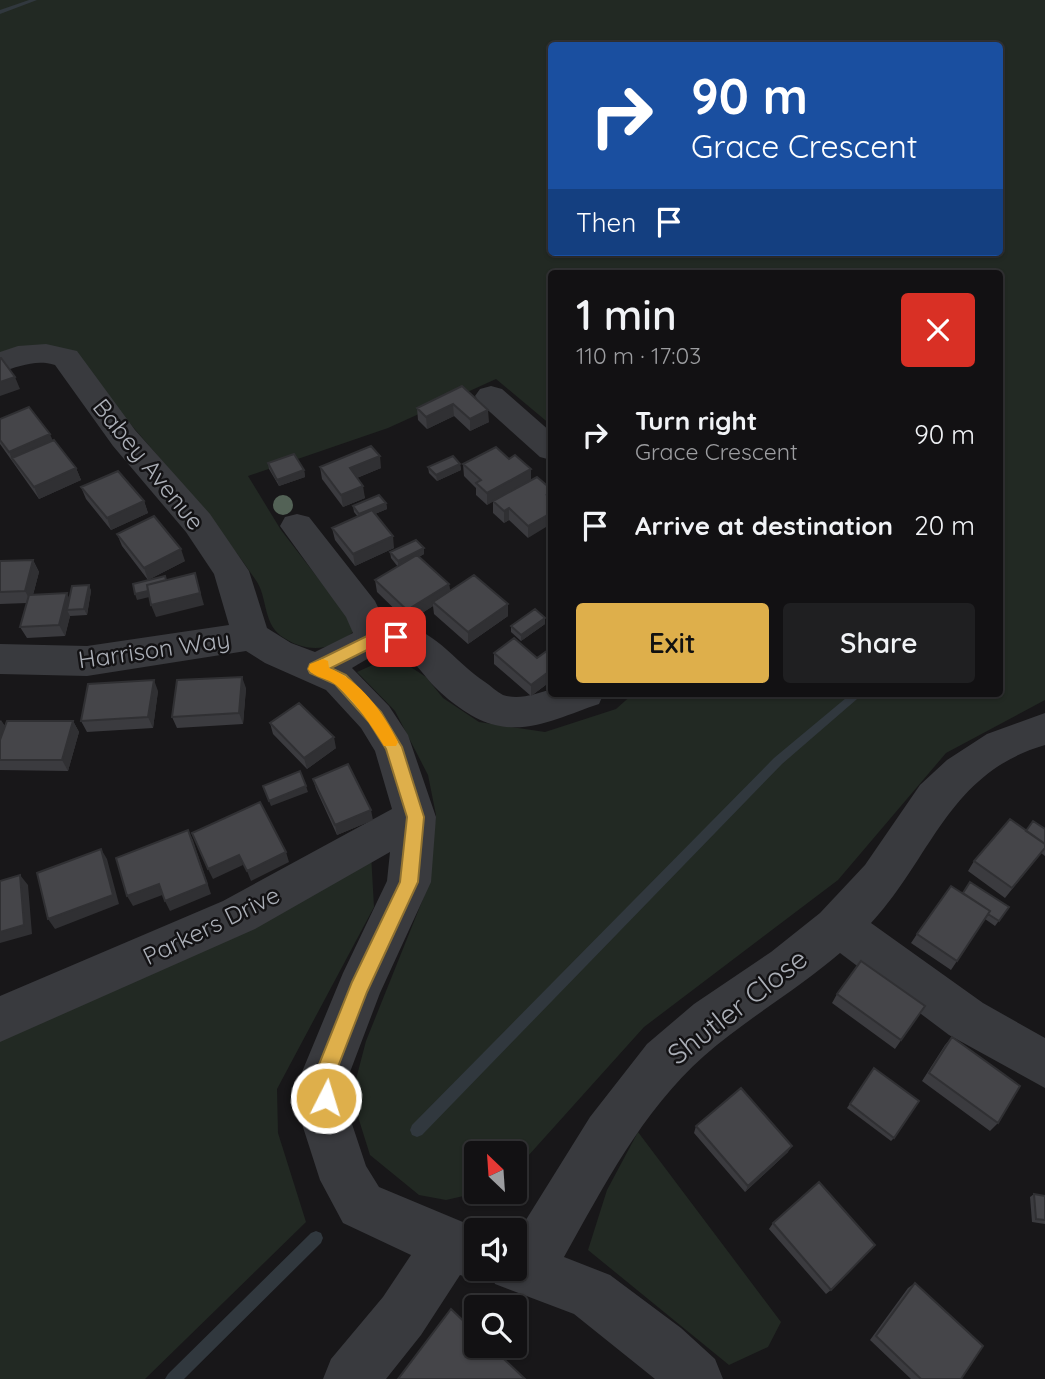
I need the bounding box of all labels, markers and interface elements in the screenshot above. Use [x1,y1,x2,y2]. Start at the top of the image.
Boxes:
text: 90 m [691,65,808,126]
icon: right [576,70,667,161]
text: Grace Crescent [691,126,918,166]
icon: arrive [650,203,688,241]
text: Then [576,206,636,239]
text: 1 min [576,288,677,341]
button: close [901,293,975,367]
text: 110 m · 17:03 [576,341,701,370]
street label: Babey Avenue [87,392,211,536]
text: Turn right [635,404,757,437]
icon: right [576,416,614,454]
text: 90 m [914,418,975,451]
text: Grace Crescent [635,437,798,466]
icon: arrive [576,507,614,545]
text: Arrive at destination [635,509,893,542]
text: 20 m [914,509,975,542]
button: Exit [576,603,769,683]
button: Share [783,603,975,683]
pin [366,607,426,667]
icon: arrive [377,618,415,656]
street label: Harrison Way [76,624,232,674]
street label: Parkers Drive [138,879,284,971]
street label: Shutler Close [660,941,814,1071]
position arrow [289,1061,363,1135]
north arrow [464,1141,527,1204]
map controls [464,1141,527,1358]
button: sound [464,1218,527,1281]
button: search [464,1295,527,1358]

